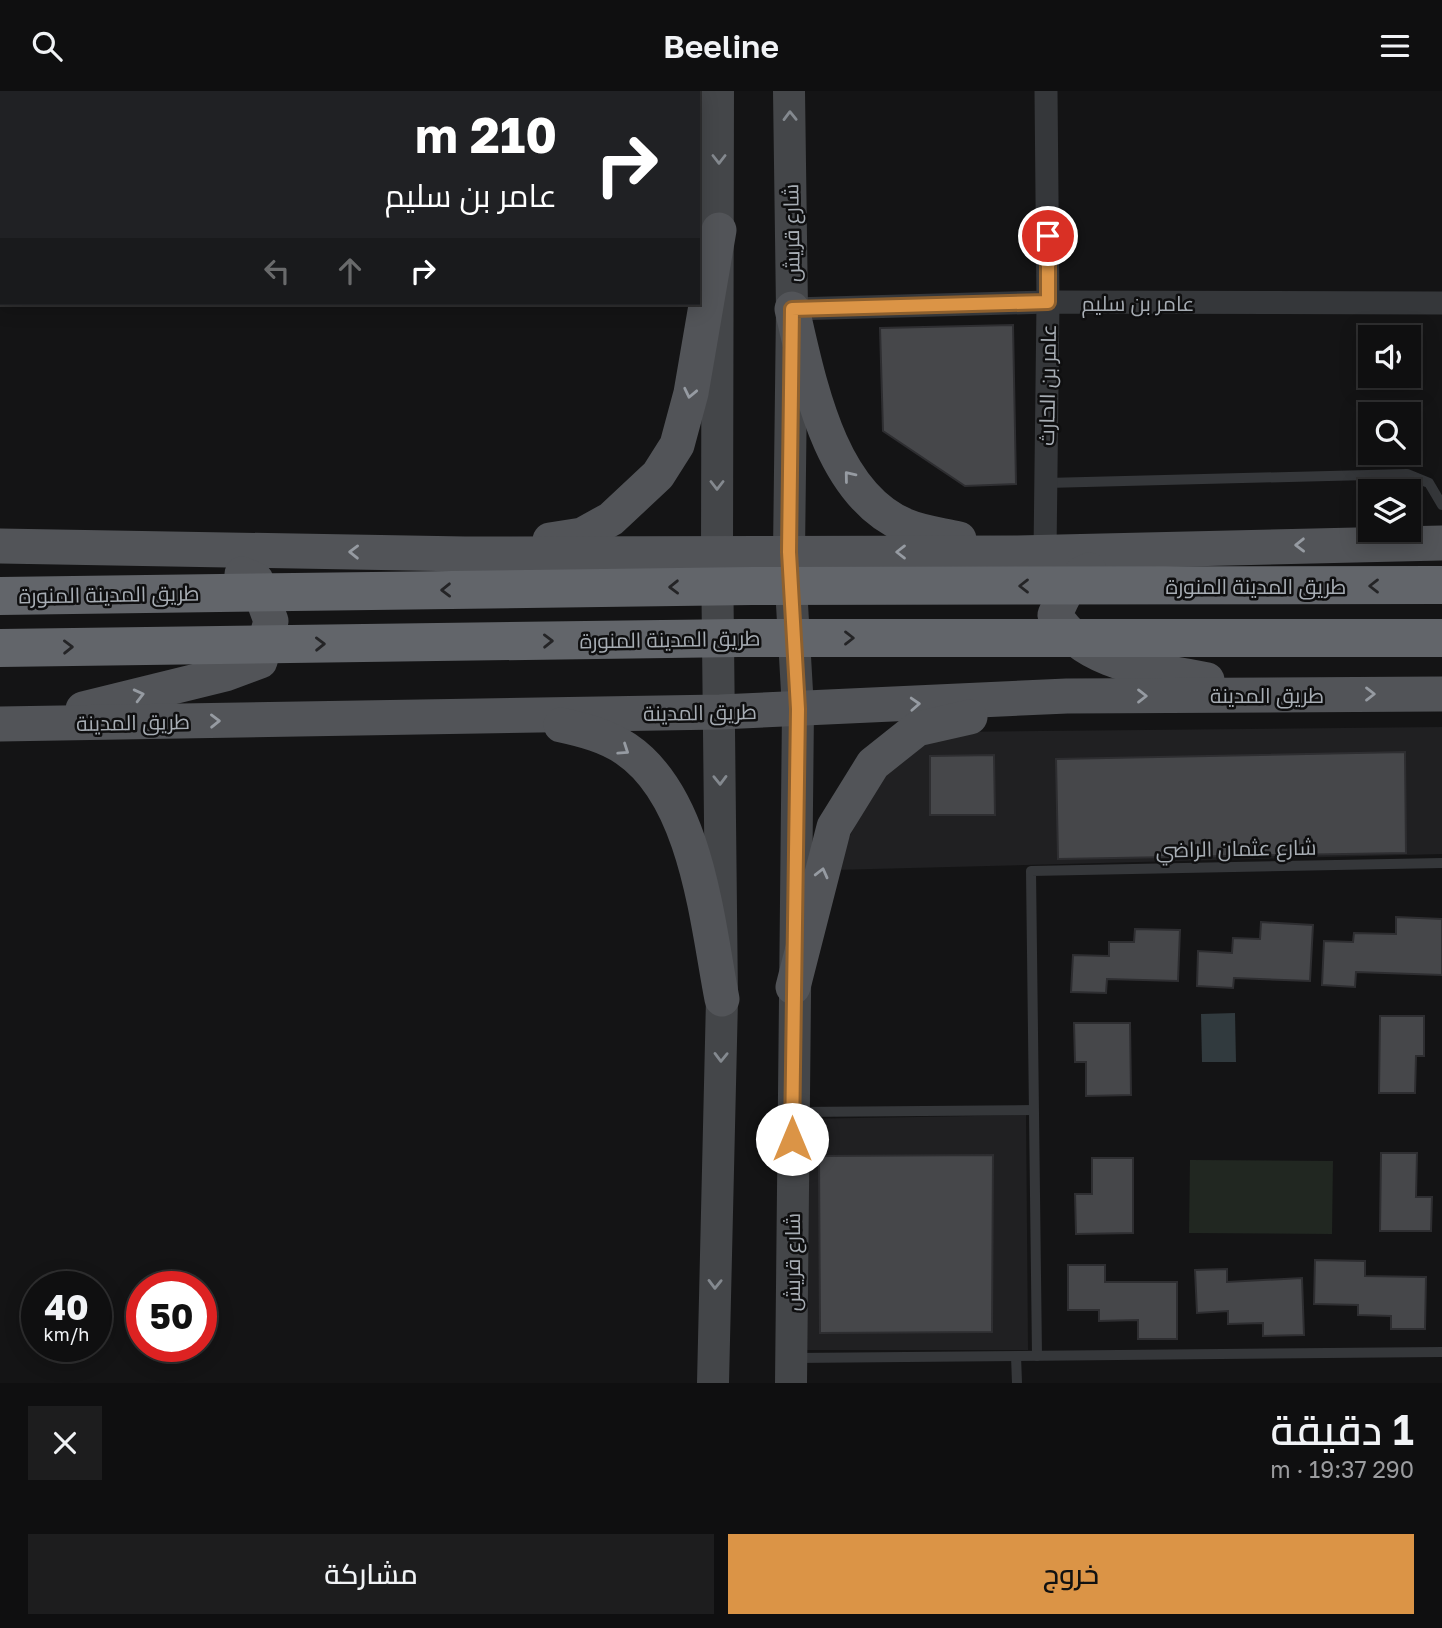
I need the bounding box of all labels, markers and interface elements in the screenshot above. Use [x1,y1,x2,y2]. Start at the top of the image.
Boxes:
icon: search [28,27,66,65]
text: Beeline [663,27,779,65]
icon: menu [1376,27,1414,65]
text: 210 m [415,105,557,164]
one-way arrow [782,110,797,121]
icon: right [581,119,672,210]
one-way arrow [711,154,727,165]
text: عامر بن سليم [385,176,557,214]
street label: شارع قريش [777,184,807,282]
pin [1018,206,1078,266]
icon: arrive [1029,217,1067,255]
icon: left [258,252,296,290]
icon: ahead [331,252,369,290]
icon: right [404,252,442,290]
street label: عامر بن سليم [1081,290,1195,318]
street label: عامر بن الحارث [1033,324,1062,446]
map controls [1358,325,1421,542]
button: sound [1358,325,1421,388]
one-way arrow [684,387,699,399]
button: search [1358,402,1421,465]
one-way arrow [845,471,857,484]
button: layers [1358,479,1421,542]
one-way arrow [709,480,725,490]
one-way arrow [1295,538,1306,553]
one-way arrow [349,544,360,559]
one-way arrow [896,544,906,560]
street label: طريق المدينة المنورة [1166,573,1346,600]
one-way arrow [1018,578,1029,594]
one-way arrow [1368,578,1379,594]
street label: طريق المدينة المنورة [18,579,200,610]
one-way arrow [668,579,679,595]
one-way arrow [441,582,451,598]
street label: طريق المدينة المنورة [579,624,761,655]
one-way arrow [844,630,854,646]
one-way arrow [542,633,553,648]
one-way arrow [315,636,326,651]
one-way arrow [63,639,74,655]
street label: طريق المدينة [1210,682,1324,709]
one-way arrow [1365,686,1375,702]
one-way arrow [1137,688,1148,704]
one-way arrow [133,689,145,704]
one-way arrow [910,696,921,711]
street label: طريق المدينة [643,698,757,727]
street label: طريق المدينة [76,708,190,737]
one-way arrow [210,713,221,729]
one-way arrow [616,742,629,754]
one-way arrow [712,775,728,786]
street label: شارع عثمان الراضي [1155,834,1317,865]
one-way arrow [814,868,828,880]
one-way arrow [713,1052,729,1062]
position arrow [755,1102,829,1176]
street label: شارع قريش [779,1213,807,1311]
speed limit sign: 50 [126,1271,217,1362]
one-way arrow [707,1279,723,1290]
text: 40 [44,1286,89,1328]
text: km/h [44,1323,89,1345]
text: 1 دقيقة [1270,1404,1414,1454]
button: close [28,1406,102,1480]
text: 290 m · 19:37 [1270,1455,1414,1483]
button: مشاركة [28,1534,714,1614]
button: خروج [728,1534,1414,1614]

